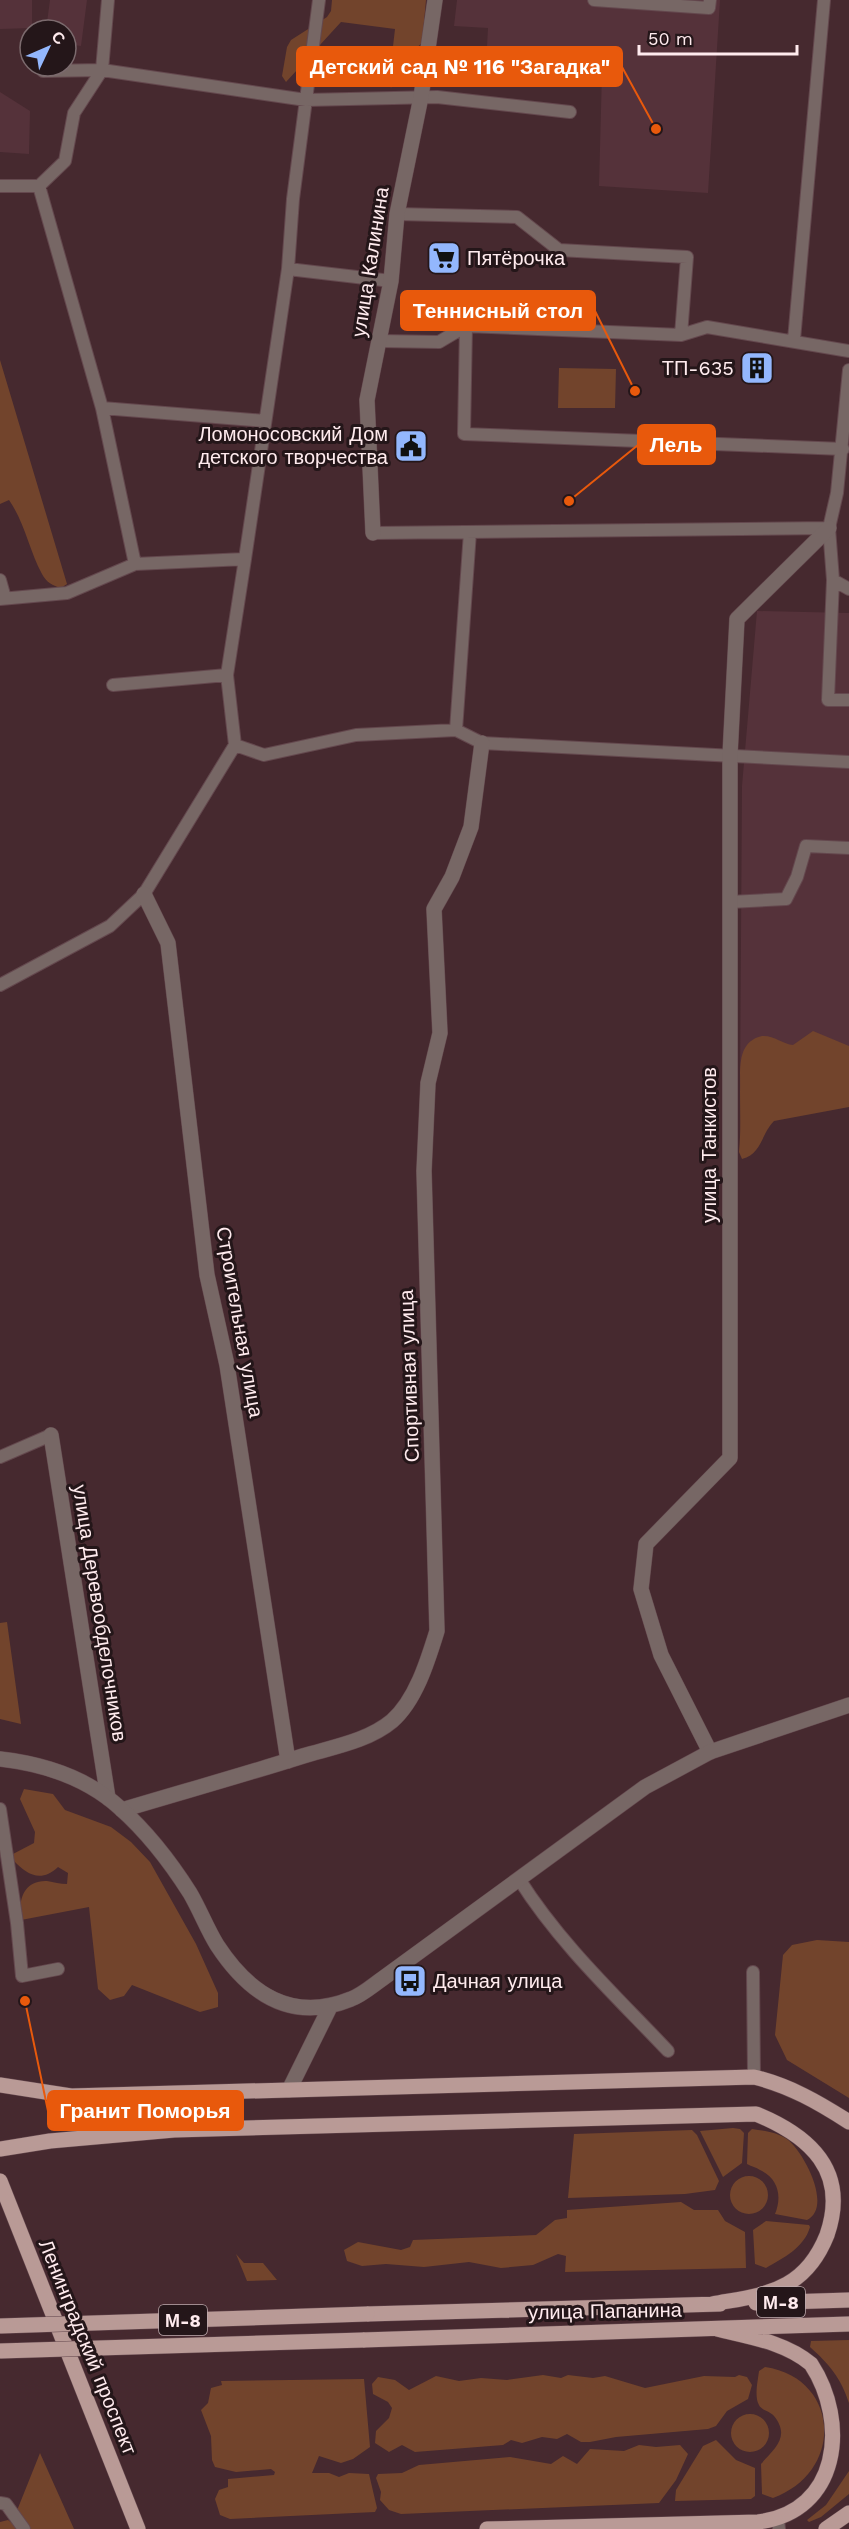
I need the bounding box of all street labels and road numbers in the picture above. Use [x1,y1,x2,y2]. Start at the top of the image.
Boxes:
street label: улица Калинина [346,184,394,339]
street label: улица Танкистов [697,1067,721,1223]
street label: Строительная улица [211,1225,269,1420]
street label: Спортивная улица [394,1288,424,1463]
street label: улица Деревообделочников [68,1483,132,1743]
street label: Ленинградский проспект [34,2236,142,2458]
road number: М-8 [757,2287,805,2317]
street label: улица Папанина [528,2298,683,2324]
road number: М-8 [159,2305,207,2335]

